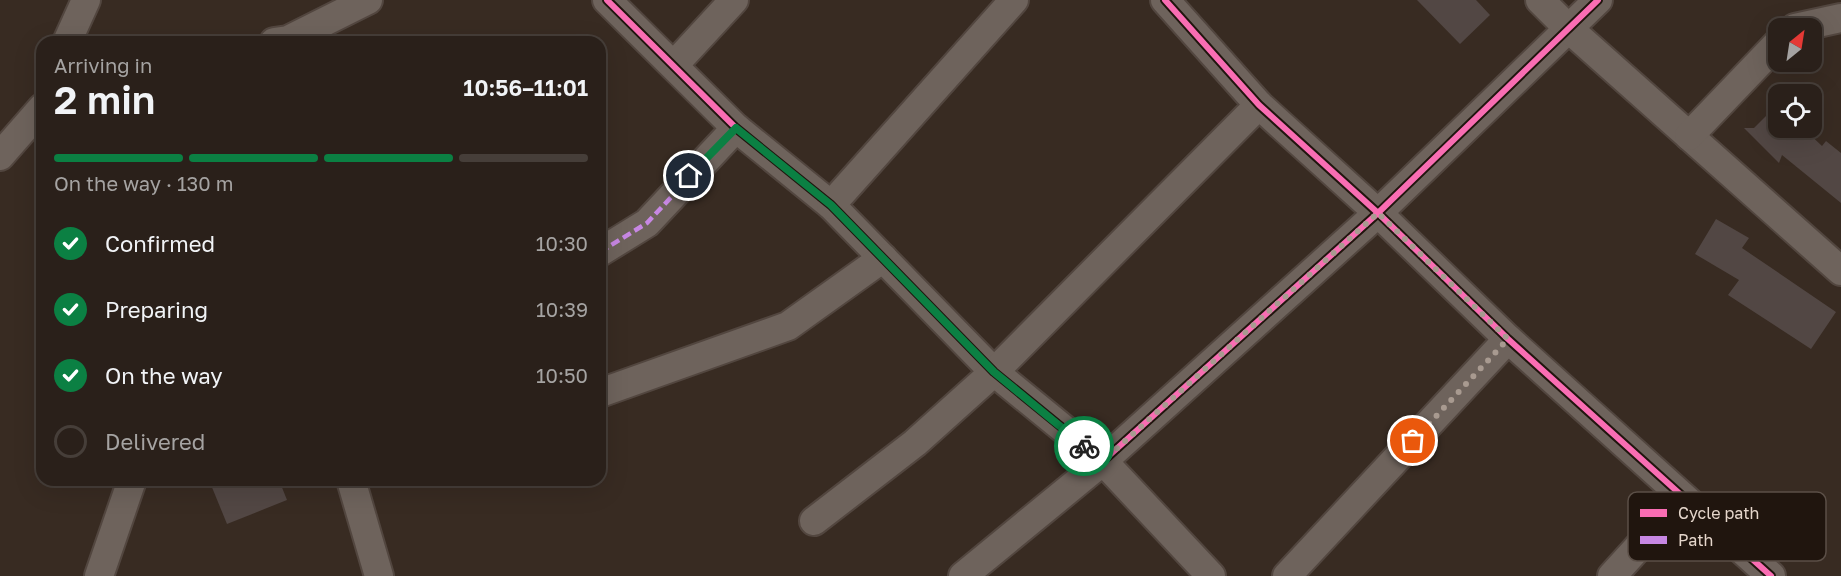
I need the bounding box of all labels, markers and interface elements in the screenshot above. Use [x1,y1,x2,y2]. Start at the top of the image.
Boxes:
north arrow [1768,18,1822,72]
map controls [1768,18,1822,138]
text: Arriving in [54,53,152,77]
text: 10:56–11:01 [463,74,588,101]
text: 2 min [54,76,155,123]
button: locate [1768,84,1822,138]
pin [663,150,714,201]
icon: home [672,159,705,192]
text: On the way · 130 m [54,171,233,195]
icon: check [54,227,87,260]
text: Confirmed [105,230,215,257]
text: 10:30 [536,231,588,255]
icon: check [54,293,87,326]
text: Preparing [105,296,208,323]
text: 10:39 [536,297,588,321]
icon: check [54,359,87,392]
text: On the way [105,362,223,389]
text: 10:50 [536,363,588,387]
pin [1387,415,1438,466]
courier [1054,416,1114,476]
icon: bag [1396,424,1429,457]
text: Delivered [105,428,205,455]
icon: bike [1068,430,1101,463]
legend [1628,492,1826,561]
text: Cycle path [1678,503,1759,523]
text: Path [1678,530,1713,550]

